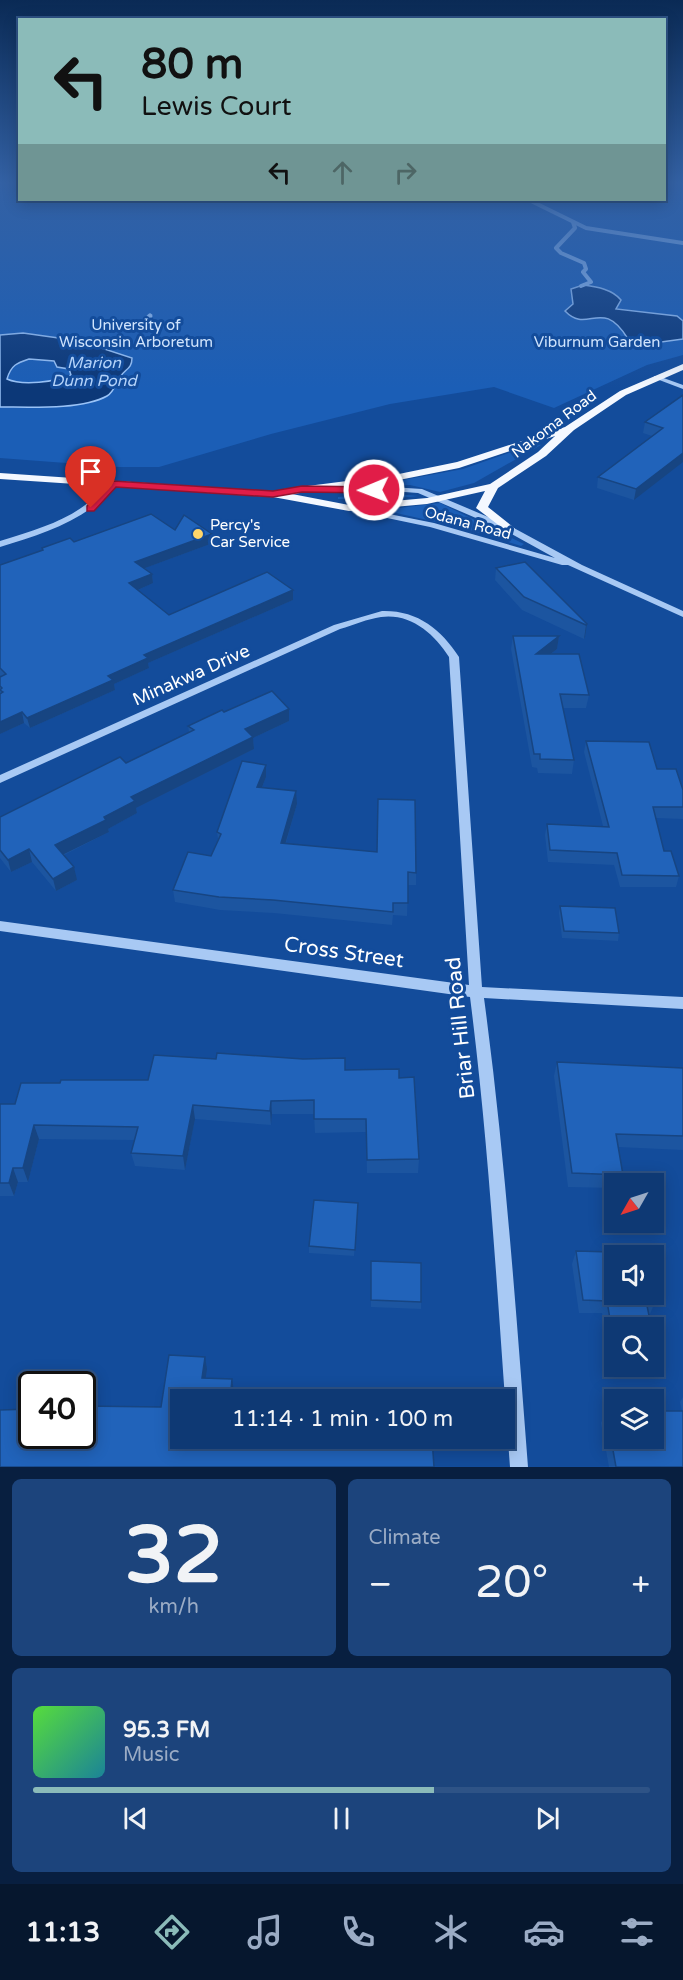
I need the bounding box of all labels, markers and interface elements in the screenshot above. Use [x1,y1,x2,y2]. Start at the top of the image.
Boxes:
text: 80 m [141,39,243,90]
icon: left [42,42,120,120]
text: Lewis Court [141,90,292,123]
icon: left [263,156,296,189]
icon: ahead [326,156,359,189]
icon: right [389,156,422,189]
park label: University of Wisconsin Arboretum [59,316,213,351]
park label: Viburnum Garden [534,333,660,351]
water label: Marion Dunn Pond [51,353,139,391]
street label: Nakoma Road [508,386,600,462]
pin [65,446,116,508]
icon: arrive [74,455,107,488]
position arrow [342,458,406,522]
street label: Odana Road [423,503,513,543]
place label: Percy's Car Service [210,516,290,551]
marker: Percy's Car Service [191,527,205,541]
street label: Minakwa Drive [129,639,253,711]
street label: Cross Street [282,932,405,973]
street label: Briar Hill Road [441,956,480,1100]
north arrow [604,1173,664,1233]
map controls [604,1173,664,1449]
button: sound [604,1245,664,1305]
button: search [604,1317,664,1377]
speed limit sign: 40 [18,1371,96,1449]
button: layers [604,1389,664,1449]
text: 11:14 · 1 min · 100 m [232,1406,453,1432]
text: 32 [125,1509,223,1603]
text: Climate [369,1526,441,1550]
text: 20° [475,1556,548,1610]
text: − [369,1565,392,1604]
text: + [631,1565,650,1604]
text: km/h [149,1595,199,1619]
text: 95.3 FM [123,1717,210,1743]
text: Music [123,1743,179,1767]
icon: previous [119,1802,152,1835]
icon: pause [325,1802,358,1835]
icon: next [531,1802,564,1835]
icon: directions [151,1911,193,1953]
icon: music [244,1911,286,1953]
icon: phone [337,1911,379,1953]
icon: climate [430,1911,472,1953]
icon: car [523,1911,565,1953]
icon: filters [616,1911,658,1953]
text: 11:13 [25,1916,100,1949]

